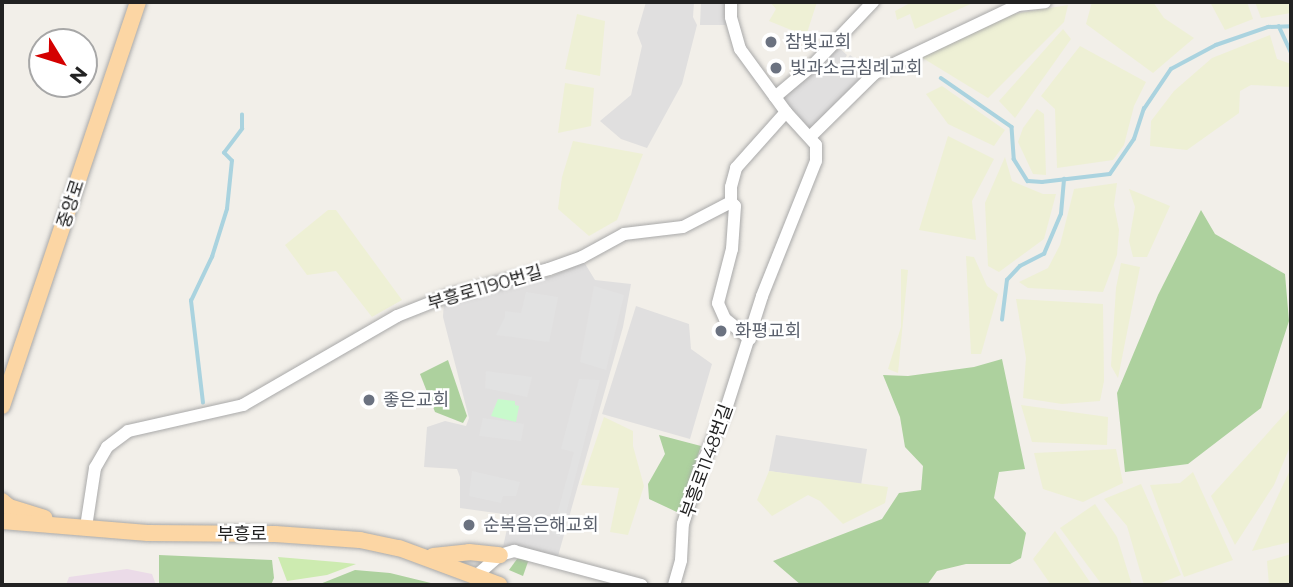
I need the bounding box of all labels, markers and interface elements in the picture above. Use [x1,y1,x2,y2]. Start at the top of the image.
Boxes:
north arrow [28,28,98,98]
place label: 참빛교회 [785,31,851,53]
marker: 참빛교회 [763,34,779,50]
place label: 빛과소금침례교회 [790,57,922,79]
marker: 빛과소금침례교회 [768,60,784,76]
text: N [65,62,92,88]
street label: 중앙로 [53,177,89,231]
street label: 부흥로1190번길 [425,261,545,315]
place label: 화평교회 [735,320,801,342]
marker: 화평교회 [713,323,729,339]
place label: 좋은교회 [383,389,449,411]
marker: 좋은교회 [361,392,377,408]
street label: 부흥로1148번길 [676,401,738,521]
place label: 순복음은해교회 [483,514,599,536]
marker: 순복음은해교회 [461,517,477,533]
street label: 부흥로 [217,523,267,545]

